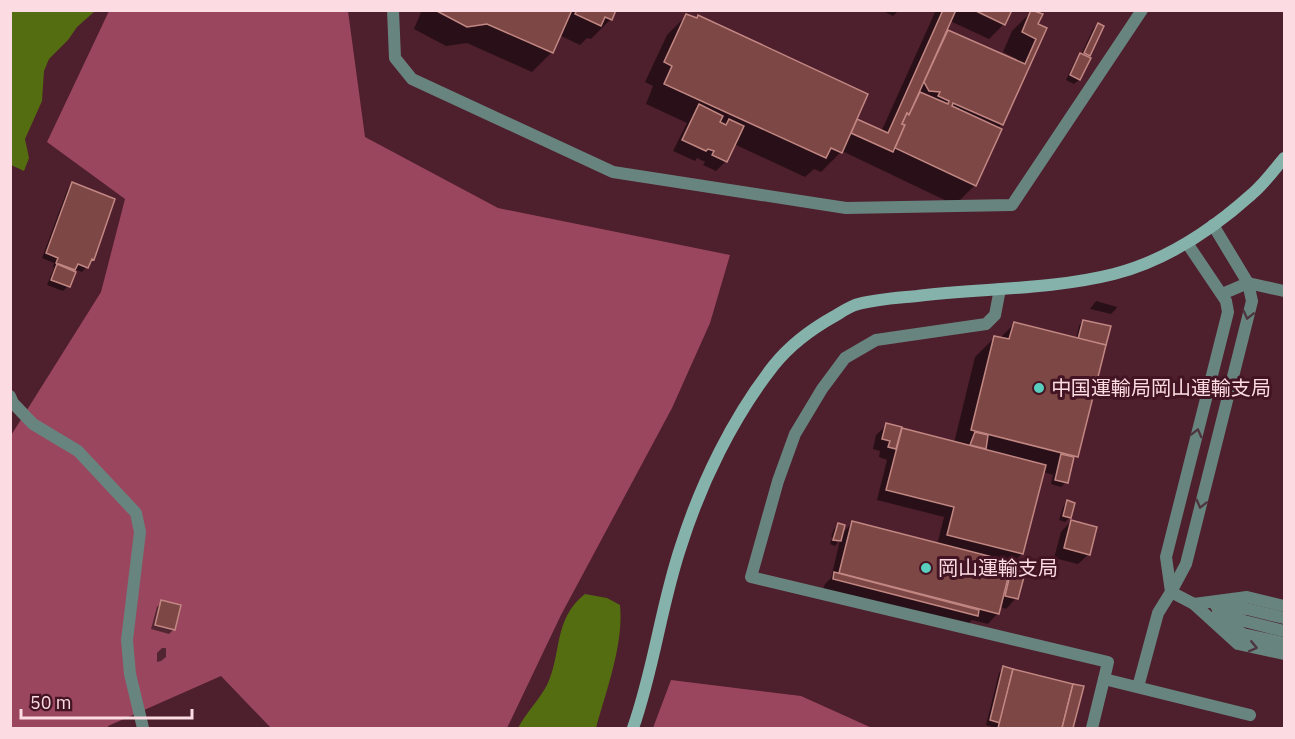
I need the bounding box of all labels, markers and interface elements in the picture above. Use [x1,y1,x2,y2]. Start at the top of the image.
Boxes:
one-way arrow [1243,310,1255,320]
place label: 中国運輸局岡山運輸支局 [1051,374,1271,401]
marker: 中国運輸局岡山運輸支局 [1032,381,1046,395]
one-way arrow [1190,428,1202,439]
one-way arrow [1195,499,1208,509]
place label: 岡山運輸支局 [938,554,1058,581]
marker: 岡山運輸支局 [919,561,933,575]
one-way arrow [1247,640,1257,653]
scale bar [21,682,192,720]
text: 50 m [30,691,72,714]

